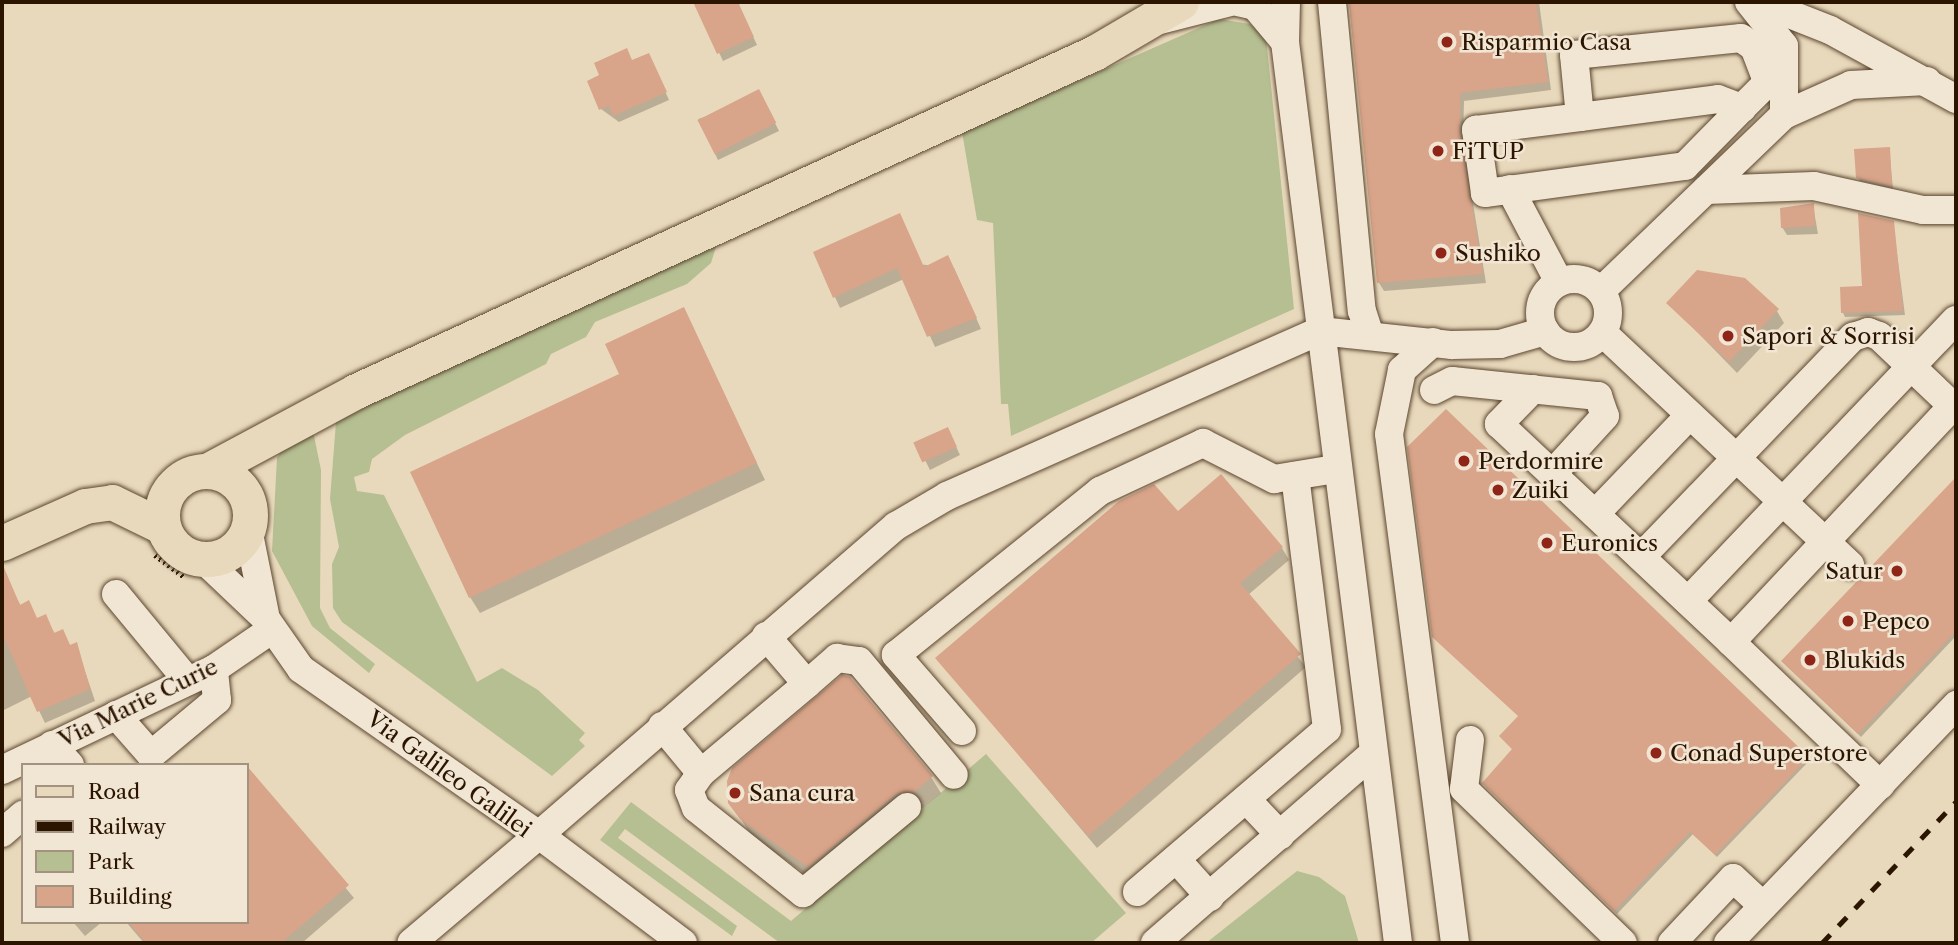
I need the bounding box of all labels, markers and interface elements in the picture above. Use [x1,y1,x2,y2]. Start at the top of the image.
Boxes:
place label: Risparmio Casa [1461,28,1631,56]
marker: Risparmio Casa [1439,34,1455,50]
place label: FiTUP [1452,137,1524,165]
marker: FiTUP [1430,143,1446,159]
place label: Sushiko [1455,239,1541,267]
marker: Sushiko [1433,245,1449,261]
place label: Sapori & Sorrisi [1742,322,1915,350]
marker: Sapori & Sorrisi [1720,328,1736,344]
place label: Perdormire [1478,447,1603,475]
marker: Perdormire [1456,453,1472,469]
place label: Zuiki [1512,476,1569,504]
marker: Zuiki [1490,482,1506,498]
place label: Euronics [1561,529,1658,557]
marker: Euronics [1539,535,1555,551]
place label: Satur [1825,557,1883,585]
marker: Satur [1889,563,1905,579]
place label: Pepco [1862,607,1930,635]
marker: Pepco [1840,613,1856,629]
place label: Blukids [1824,646,1905,674]
street label: Via Marie Curie [54,652,222,754]
marker: Blukids [1802,652,1818,668]
street label: Via Galileo Galilei [361,705,537,843]
place label: Conad Superstore [1670,739,1868,767]
marker: Conad Superstore [1648,745,1664,761]
legend [21,763,248,924]
text: Road [88,779,140,804]
place label: Sana cura [749,779,855,807]
marker: Sana cura [727,785,743,801]
text: Railway [88,814,166,839]
text: Park [88,849,134,874]
text: Building [88,884,172,909]

